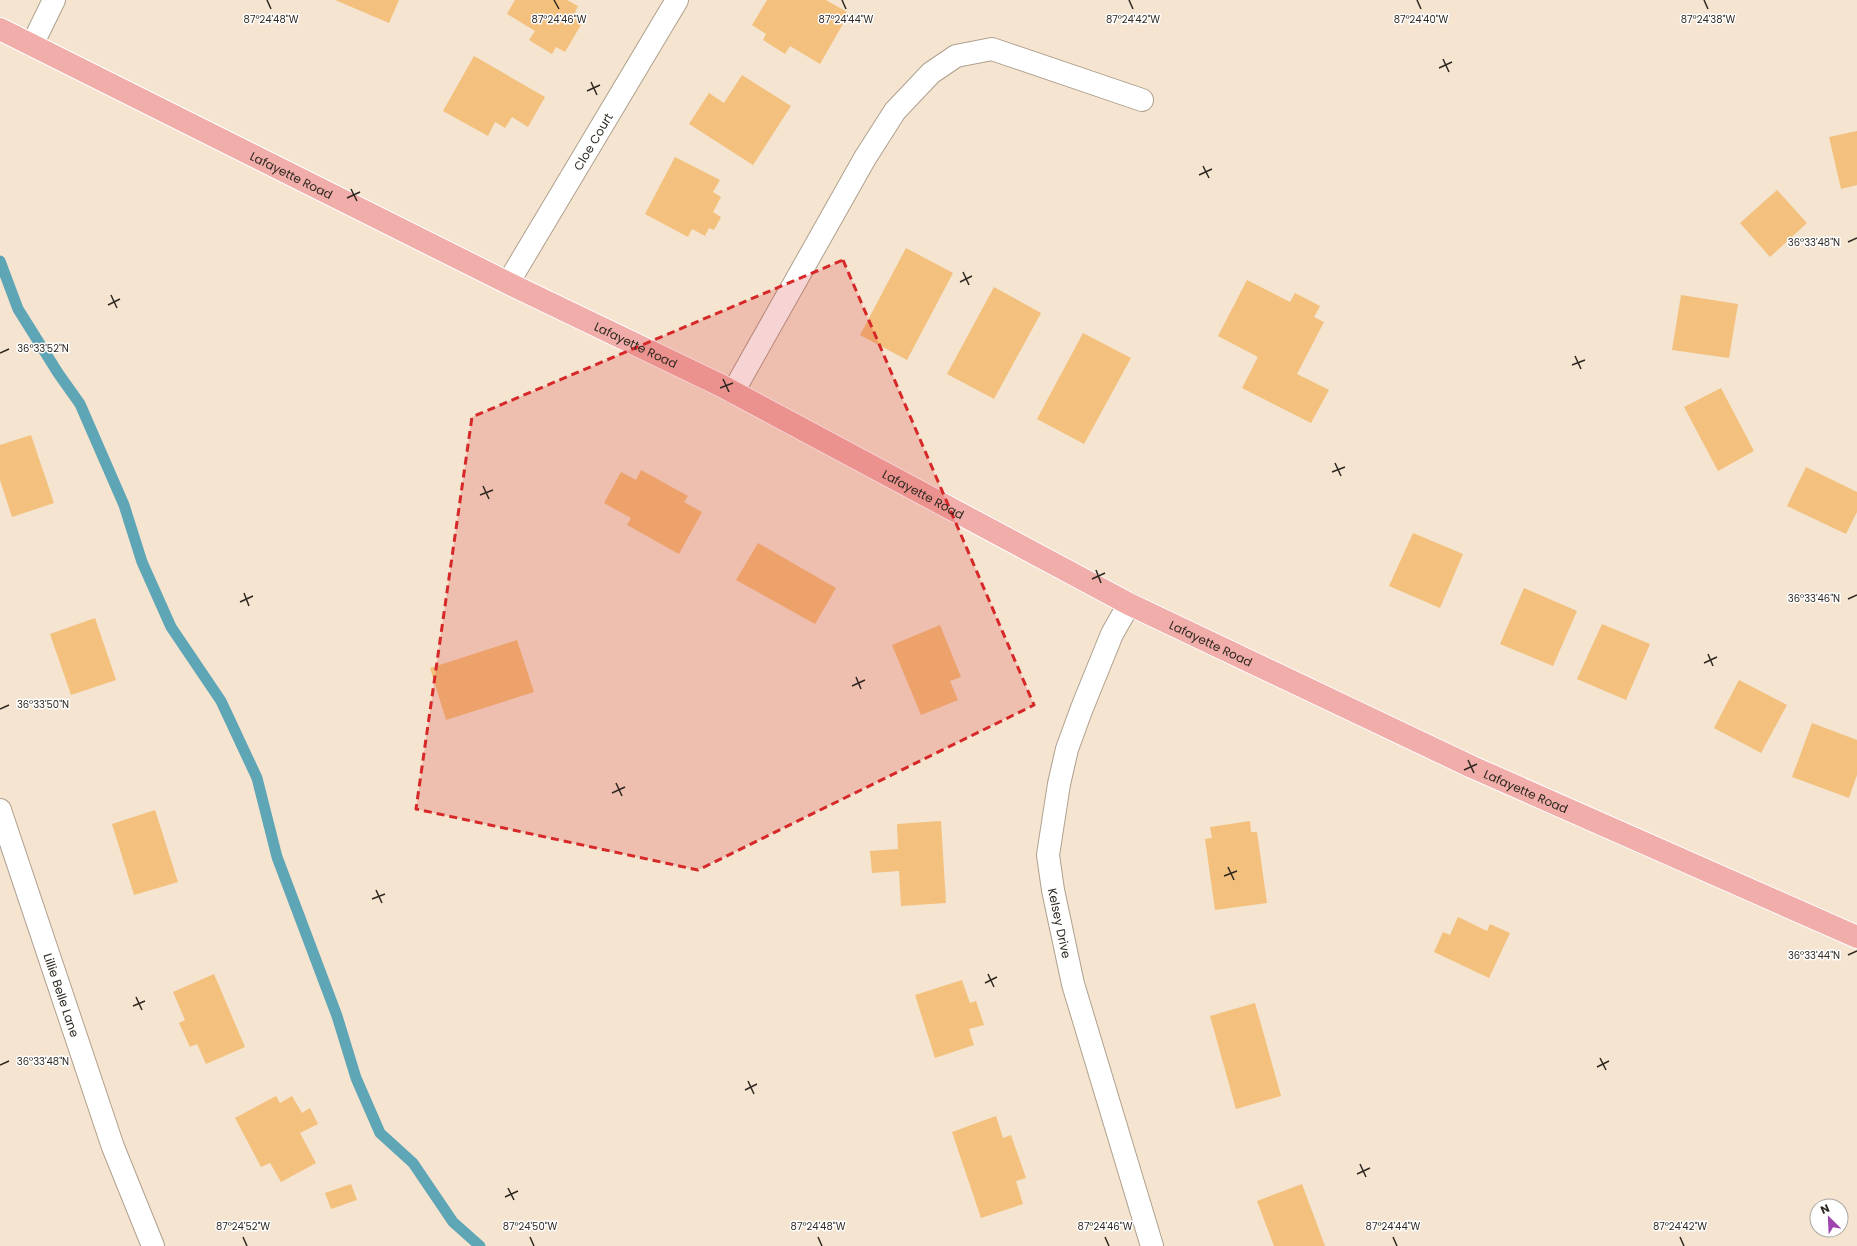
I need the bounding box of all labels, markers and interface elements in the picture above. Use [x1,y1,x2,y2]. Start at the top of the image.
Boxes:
text: 87°24'48"W [244,12,299,27]
text: 87°24'46"W [532,12,587,27]
text: 87°24'44"W [819,12,874,27]
text: 87°24'42"W [1106,12,1160,27]
text: 87°24'40"W [1394,12,1449,27]
text: 87°24'38"W [1681,12,1735,27]
street label: Cloe Court [569,109,616,173]
street label: Lafayette Road [247,147,336,203]
text: 36°33'48"N [1788,235,1840,250]
street label: Lafayette Road [592,317,680,372]
text: 36°33'52"N [17,341,69,356]
street label: Lafayette Road [880,465,967,523]
text: 36°33'46"N [1788,591,1840,606]
street label: Lafayette Road [1167,616,1255,670]
text: 36°33'50"N [17,697,69,712]
street label: Lafayette Road [1481,765,1571,817]
street label: Kelsey Drive [1044,886,1076,960]
text: 36°33'44"N [1788,948,1840,963]
street label: Lillie Belle Lane [40,951,84,1039]
text: 36°33'48"N [17,1054,69,1069]
north arrow [1809,1198,1849,1238]
text: N [1818,1200,1832,1218]
text: 87°24'52"W [216,1219,270,1234]
text: 87°24'50"W [503,1219,558,1234]
text: 87°24'48"W [791,1219,846,1234]
text: 87°24'46"W [1078,1219,1133,1234]
text: 87°24'44"W [1366,1219,1421,1234]
text: 87°24'42"W [1653,1219,1707,1234]

